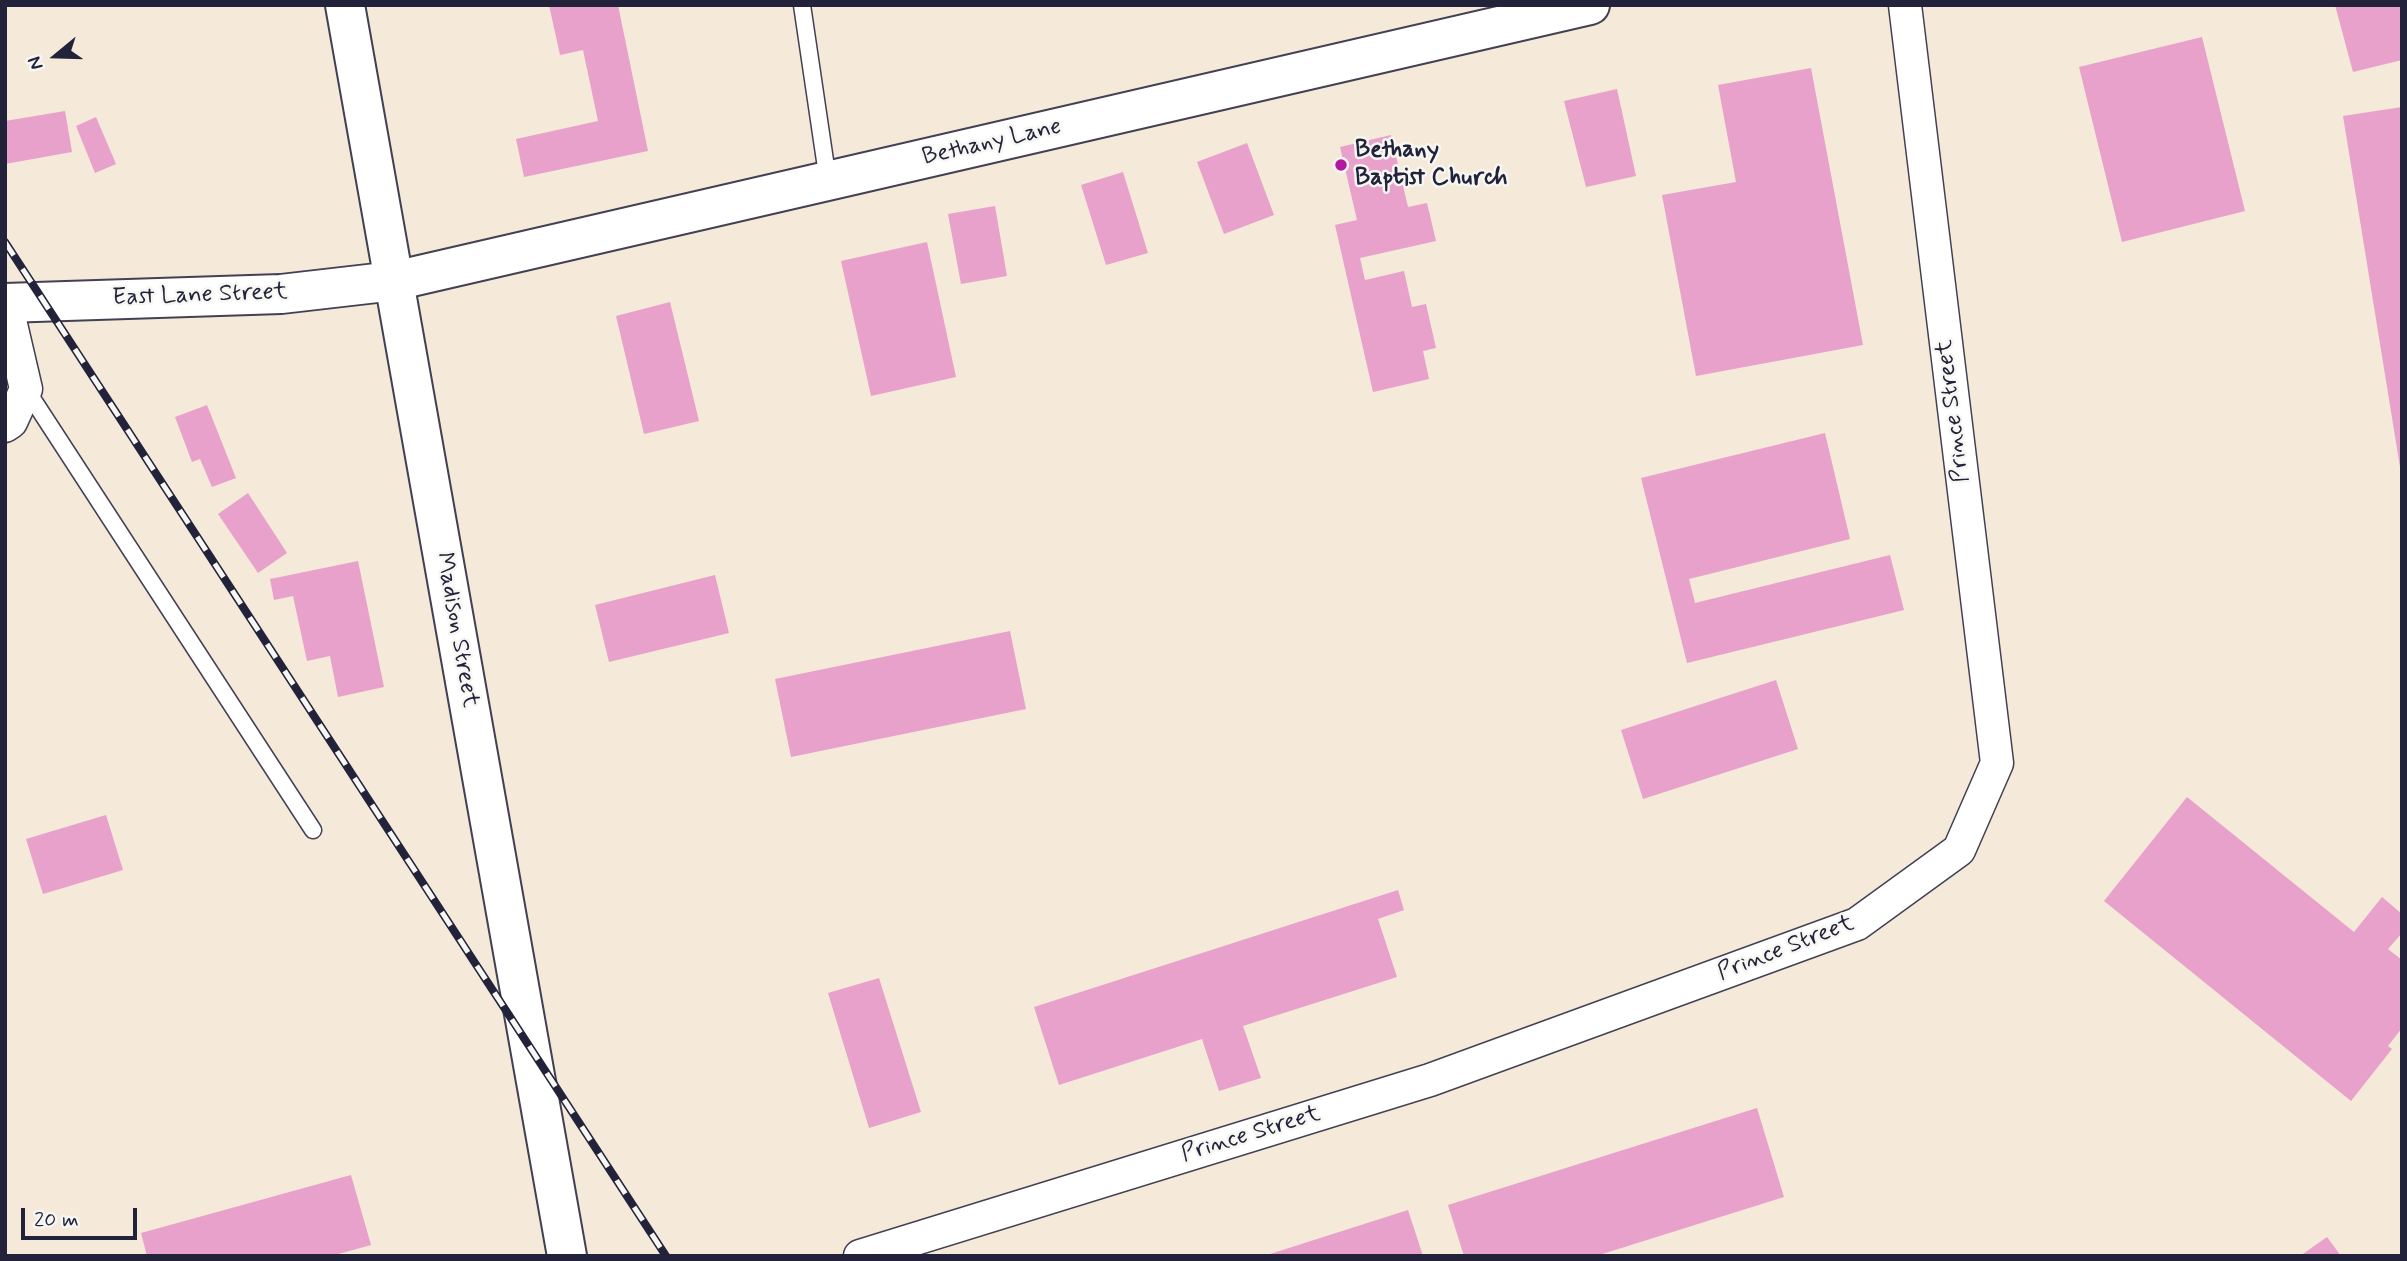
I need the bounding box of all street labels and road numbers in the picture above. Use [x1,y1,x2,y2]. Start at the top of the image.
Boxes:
street label: Bethany Lane [920,113,1064,173]
street label: East Lane Street [112,279,288,313]
street label: Prince Street [1931,338,1977,484]
street label: Madison Street [428,550,484,710]
street label: Prince Street [1714,910,1858,988]
street label: Prince Street [1178,1100,1324,1170]

